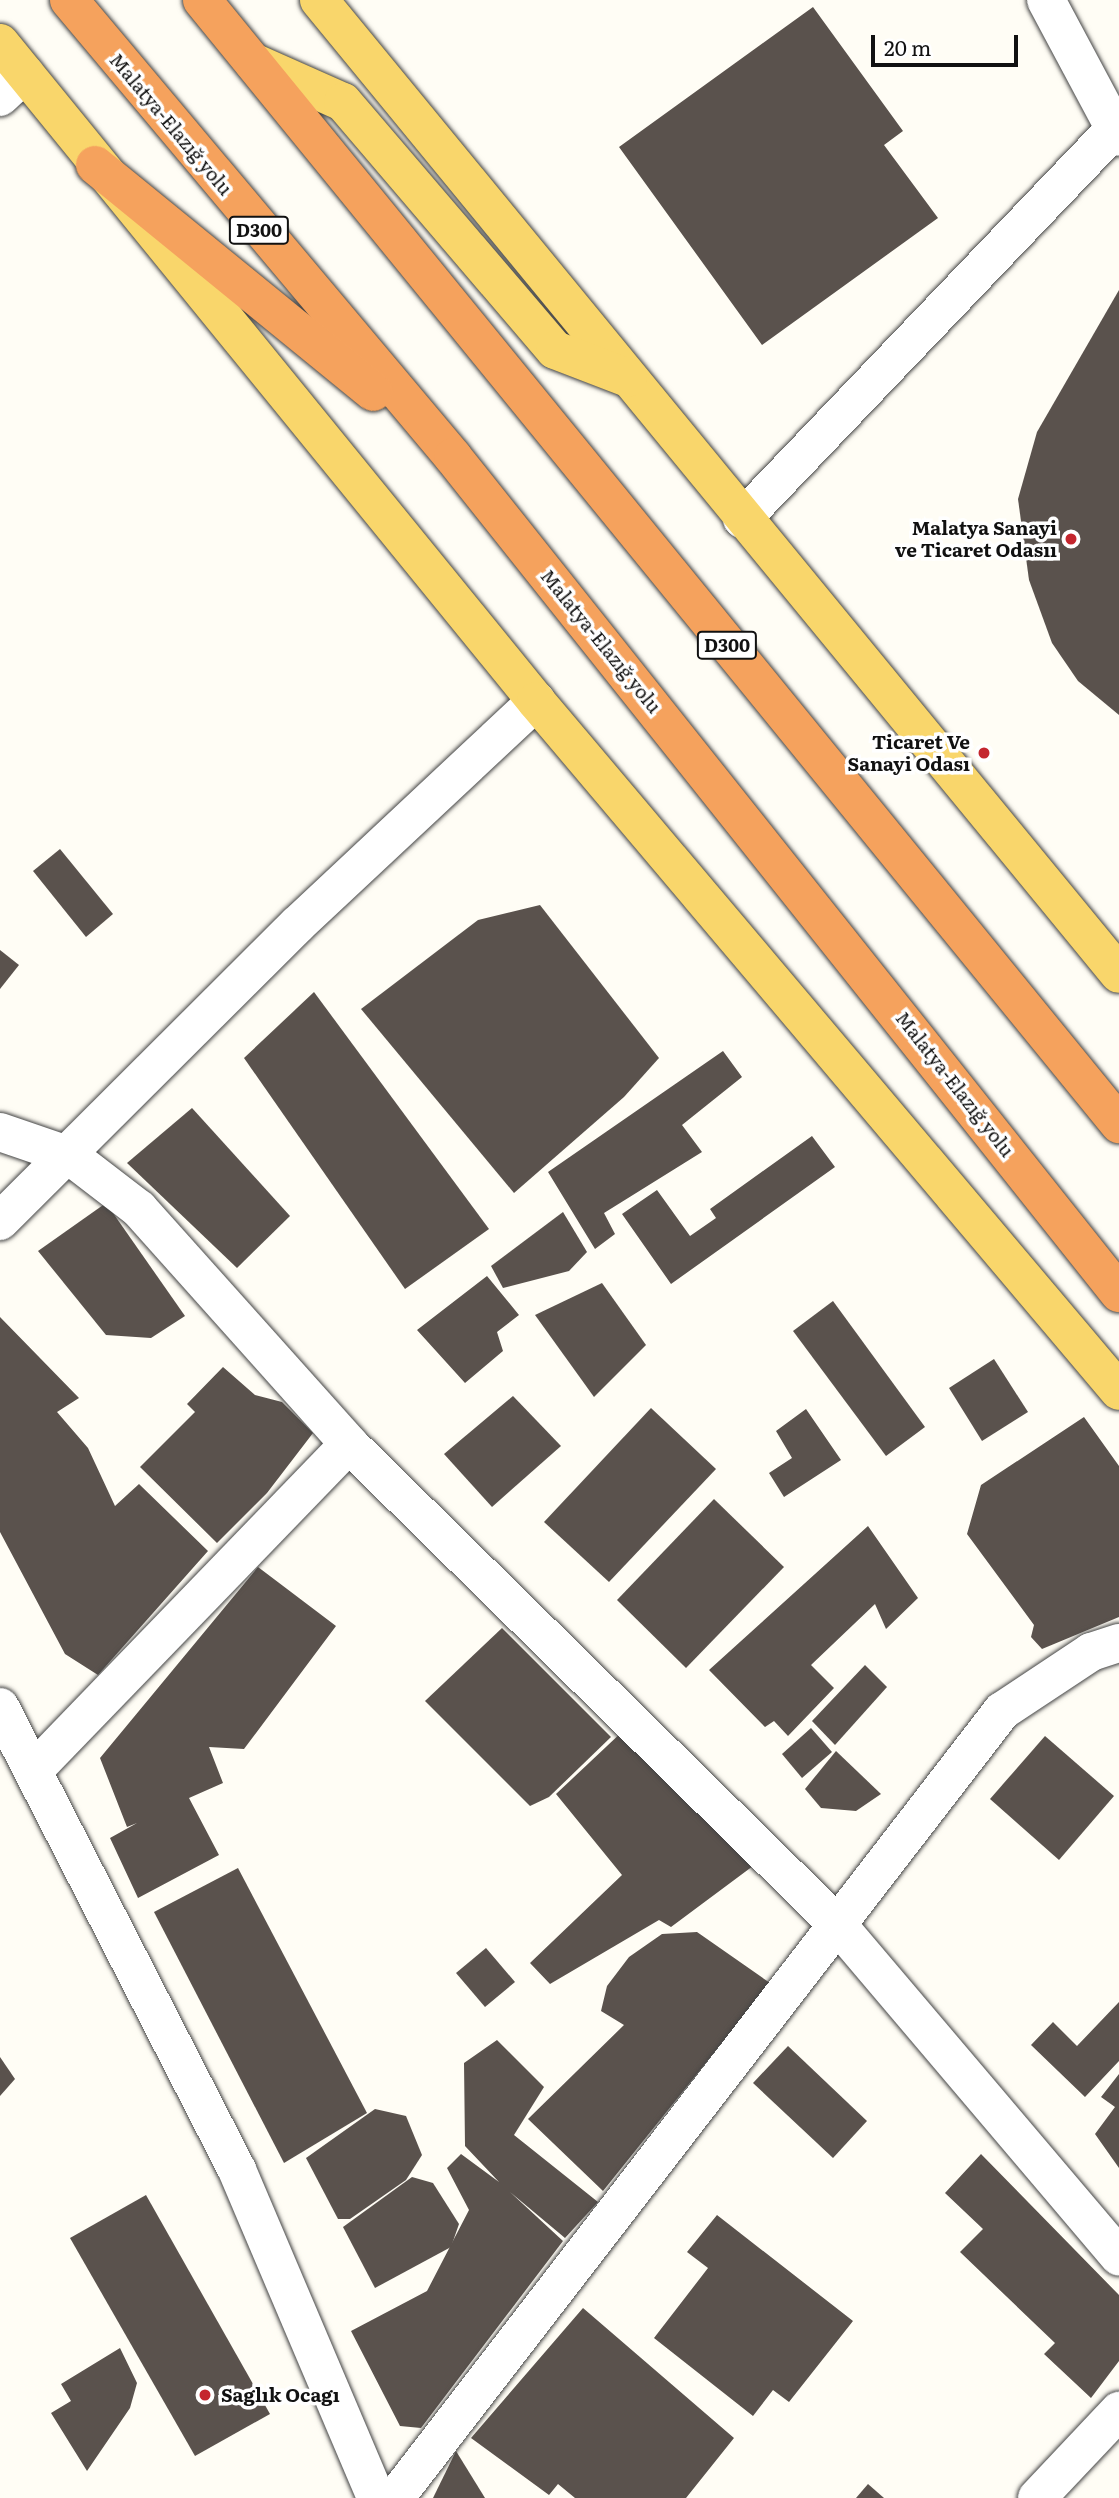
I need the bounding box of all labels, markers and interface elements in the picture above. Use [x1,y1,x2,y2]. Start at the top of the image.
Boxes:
scale bar [874,21,1021,65]
text: 20 m [884,31,931,62]
street label: Malatya-Elazığ yolu [105,48,237,200]
road number: D300 [228,215,290,244]
place label: Malatya Sanayi ve Ticaret Odasıı [895,517,1057,561]
marker: Malatya Sanayi ve Ticaret Odasıı [1063,531,1079,547]
street label: Malatya-Elazığ yolu [536,565,666,717]
road number: D300 [696,630,758,660]
place label: Ticaret Ve Sanayi Odası [848,731,970,775]
marker: Ticaret Ve Sanayi Odası [976,745,992,761]
street label: Malatya-Elazığ yolu [891,1007,1019,1161]
place label: Saglık Ocagı [221,2384,340,2406]
marker: Saglık Ocagı [195,2385,215,2405]

